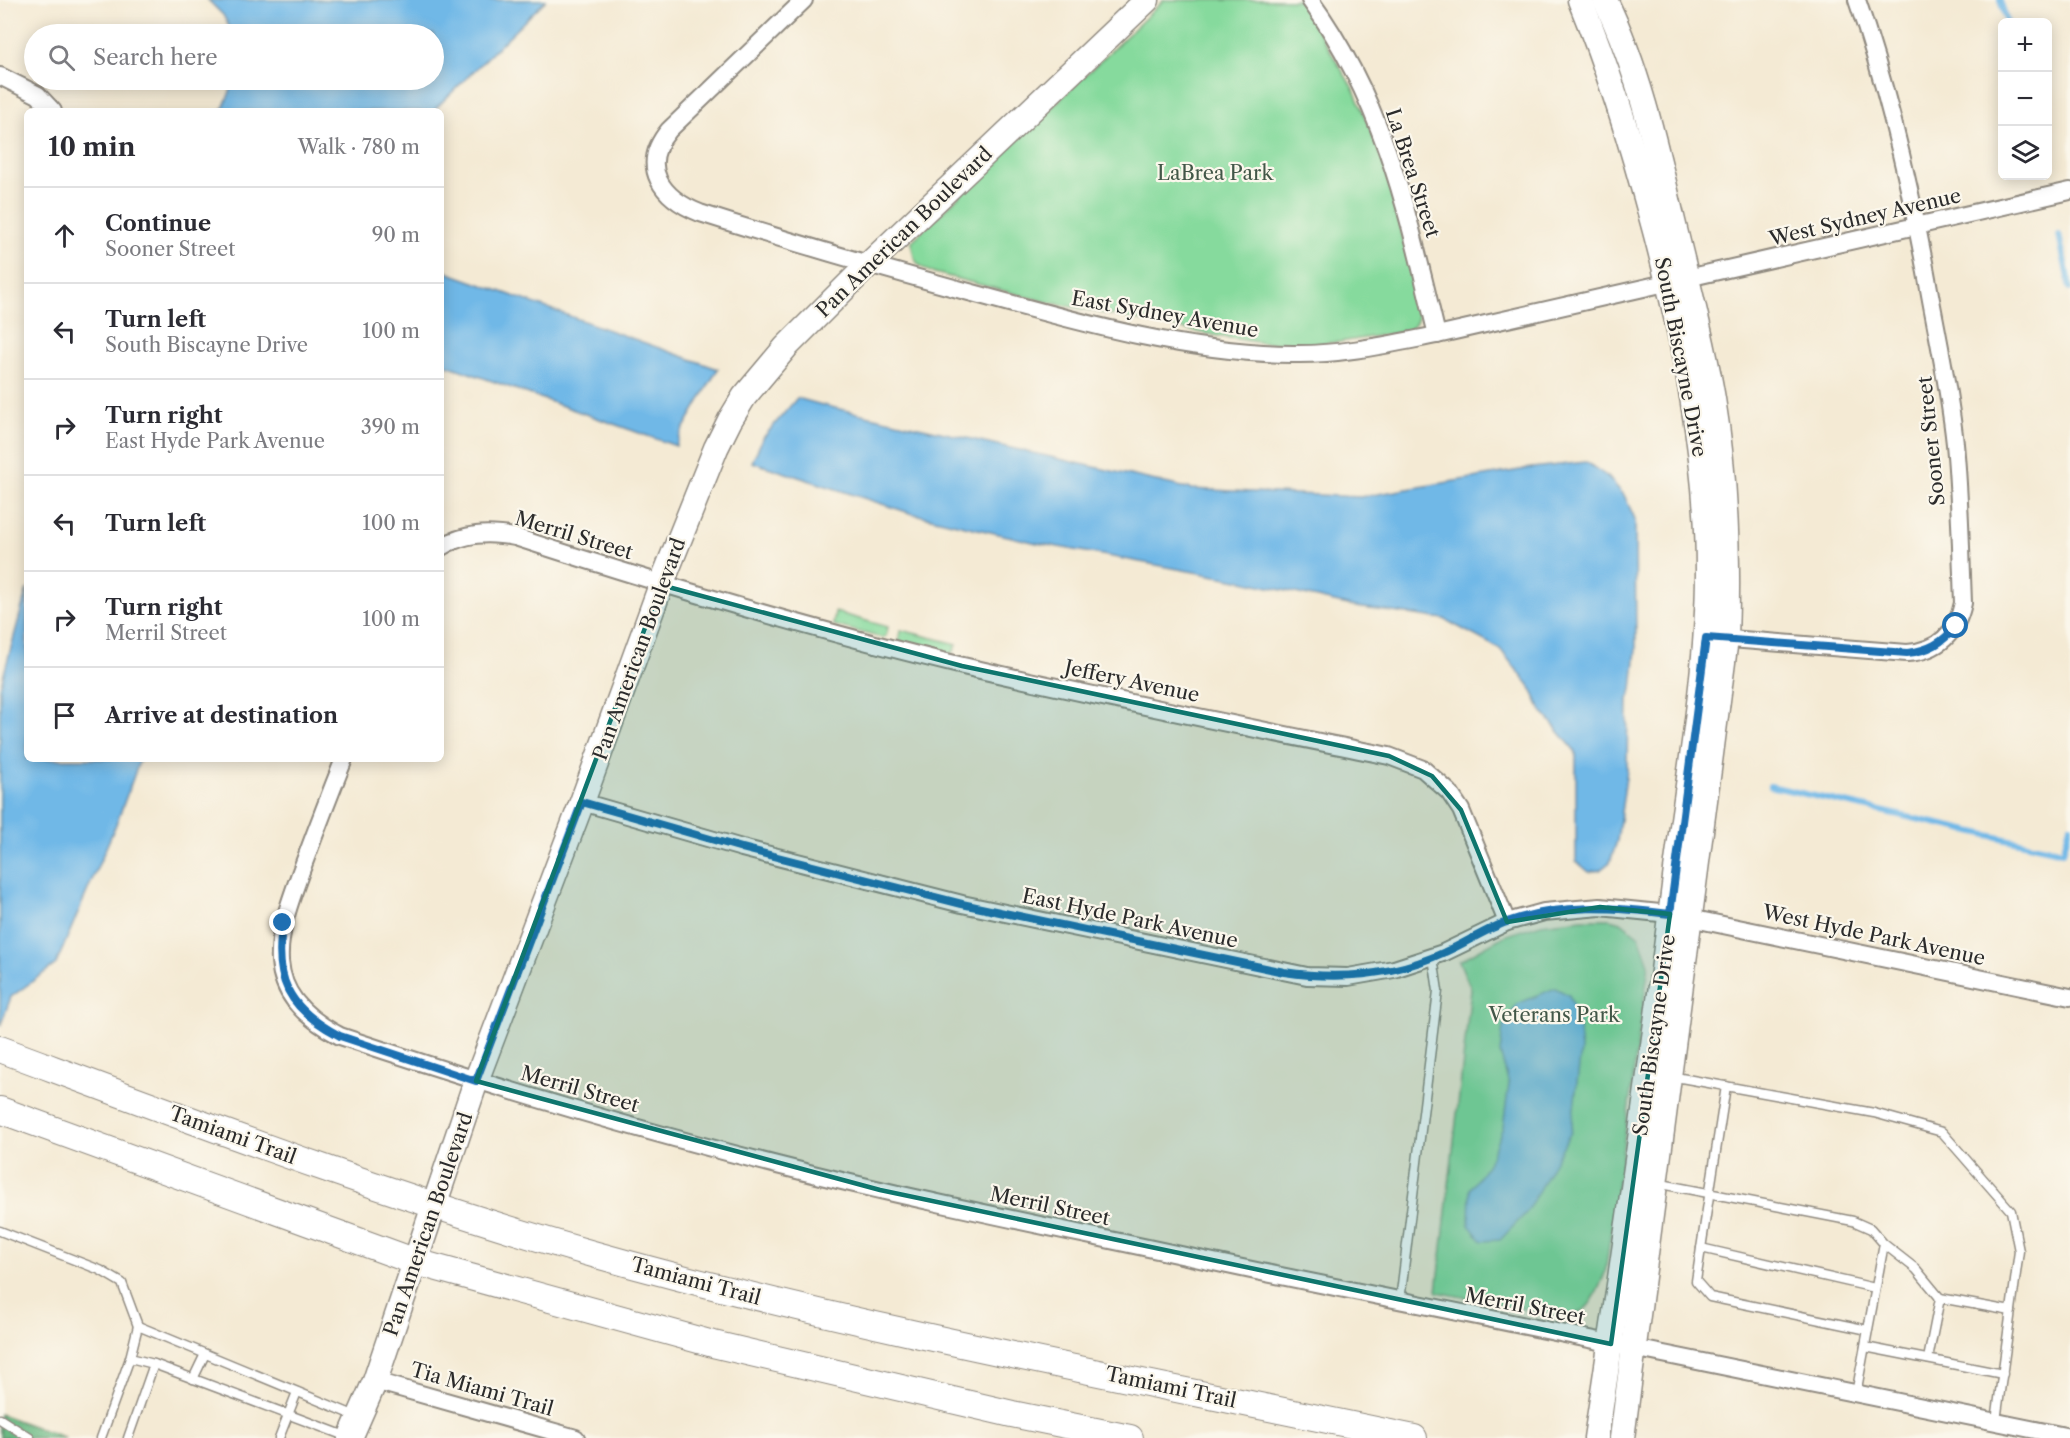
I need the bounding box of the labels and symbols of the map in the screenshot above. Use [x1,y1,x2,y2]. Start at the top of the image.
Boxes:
street label: La Brea Street [1381,105,1445,241]
street label: Pan American Boulevard [811,142,997,322]
park label: LaBrea Park [1157,161,1274,185]
street label: West Sydney Avenue [1766,183,1963,251]
street label: South Biscayne Drive [1650,255,1712,459]
street label: East Sydney Avenue [1070,286,1260,342]
street label: Sooner Street [1912,375,1950,507]
street label: Merril Street [512,506,636,564]
street label: Pan American Boulevard [588,534,690,764]
route start [1942,612,1968,638]
street label: Jeffery Avenue [1059,654,1202,707]
street label: East Hyde Park Avenue [1020,883,1240,953]
street label: West Hyde Park Avenue [1760,899,1988,970]
route end [269,909,295,935]
street label: South Biscayne Drive [1628,933,1680,1137]
park label: Veterans Park [1487,1003,1621,1027]
street label: Merril Street [518,1061,642,1117]
street label: Tamiami Trail [166,1101,300,1169]
street label: Pan American Boulevard [378,1109,478,1339]
street label: Merril Street [988,1182,1112,1230]
street label: Tamiami Trail [629,1252,763,1310]
street label: Merril Street [1463,1283,1587,1329]
street label: Tia Miami Trail [408,1357,556,1421]
street label: Tamiami Trail [1103,1361,1239,1413]

